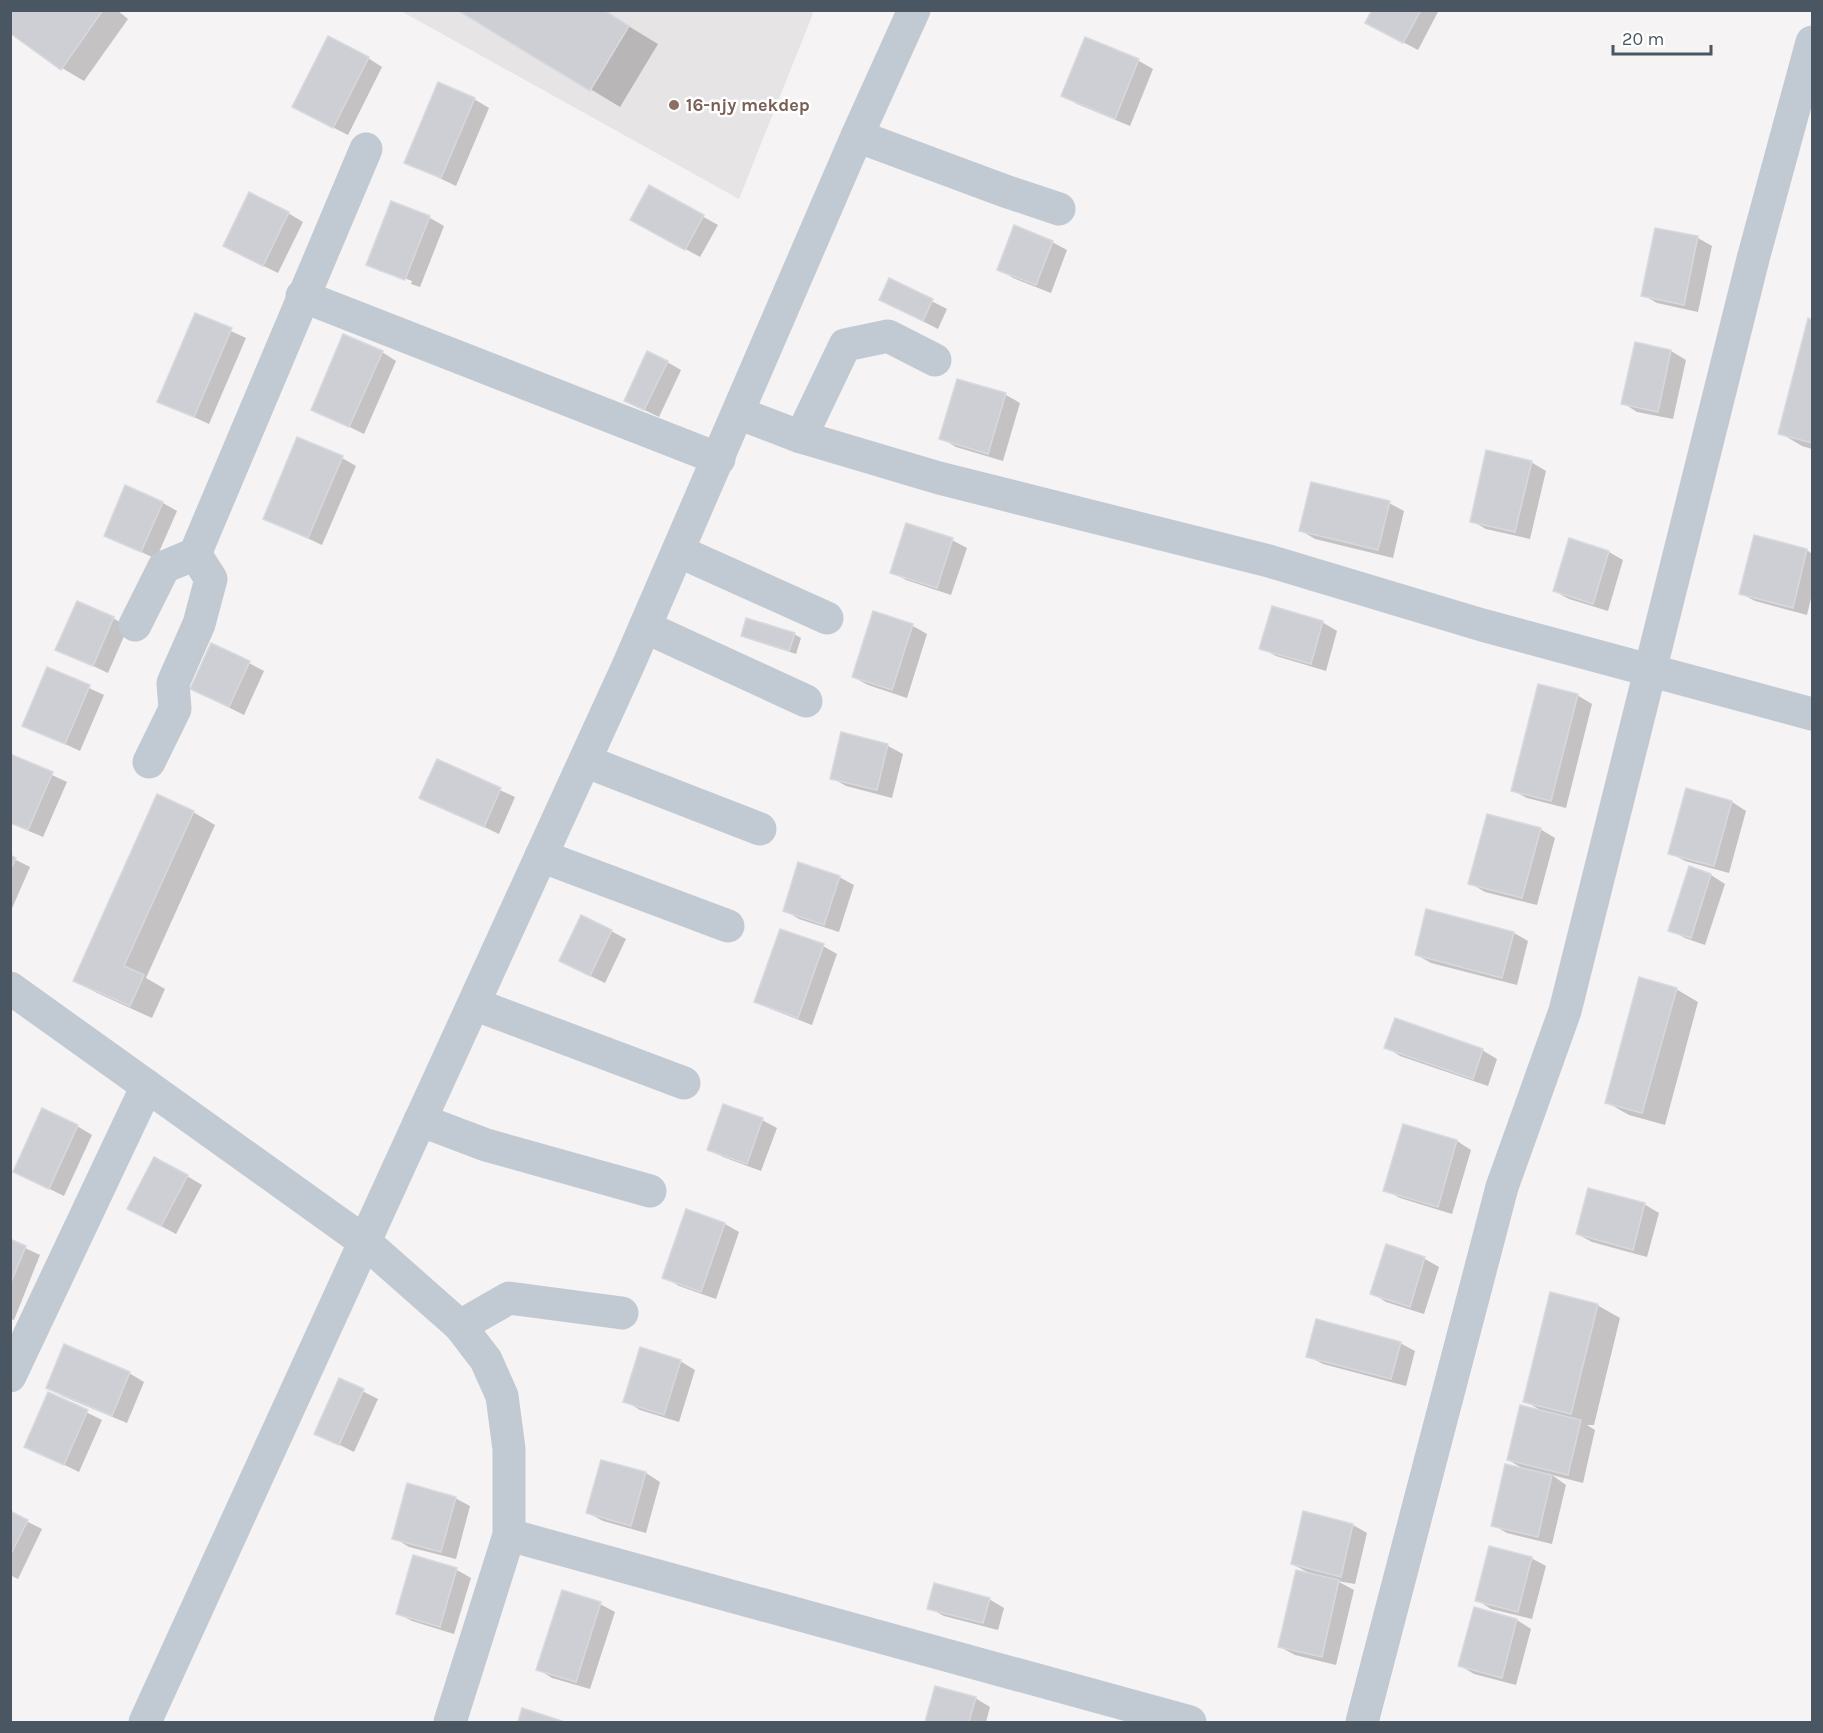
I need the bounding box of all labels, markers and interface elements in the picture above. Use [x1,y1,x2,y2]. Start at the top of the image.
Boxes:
scale bar [1613,18,1710,56]
text: 20 m [1622,28,1664,50]
place label: 16-njy mekdep [686,94,810,116]
marker: 16-njy mekdep [667,98,681,112]

